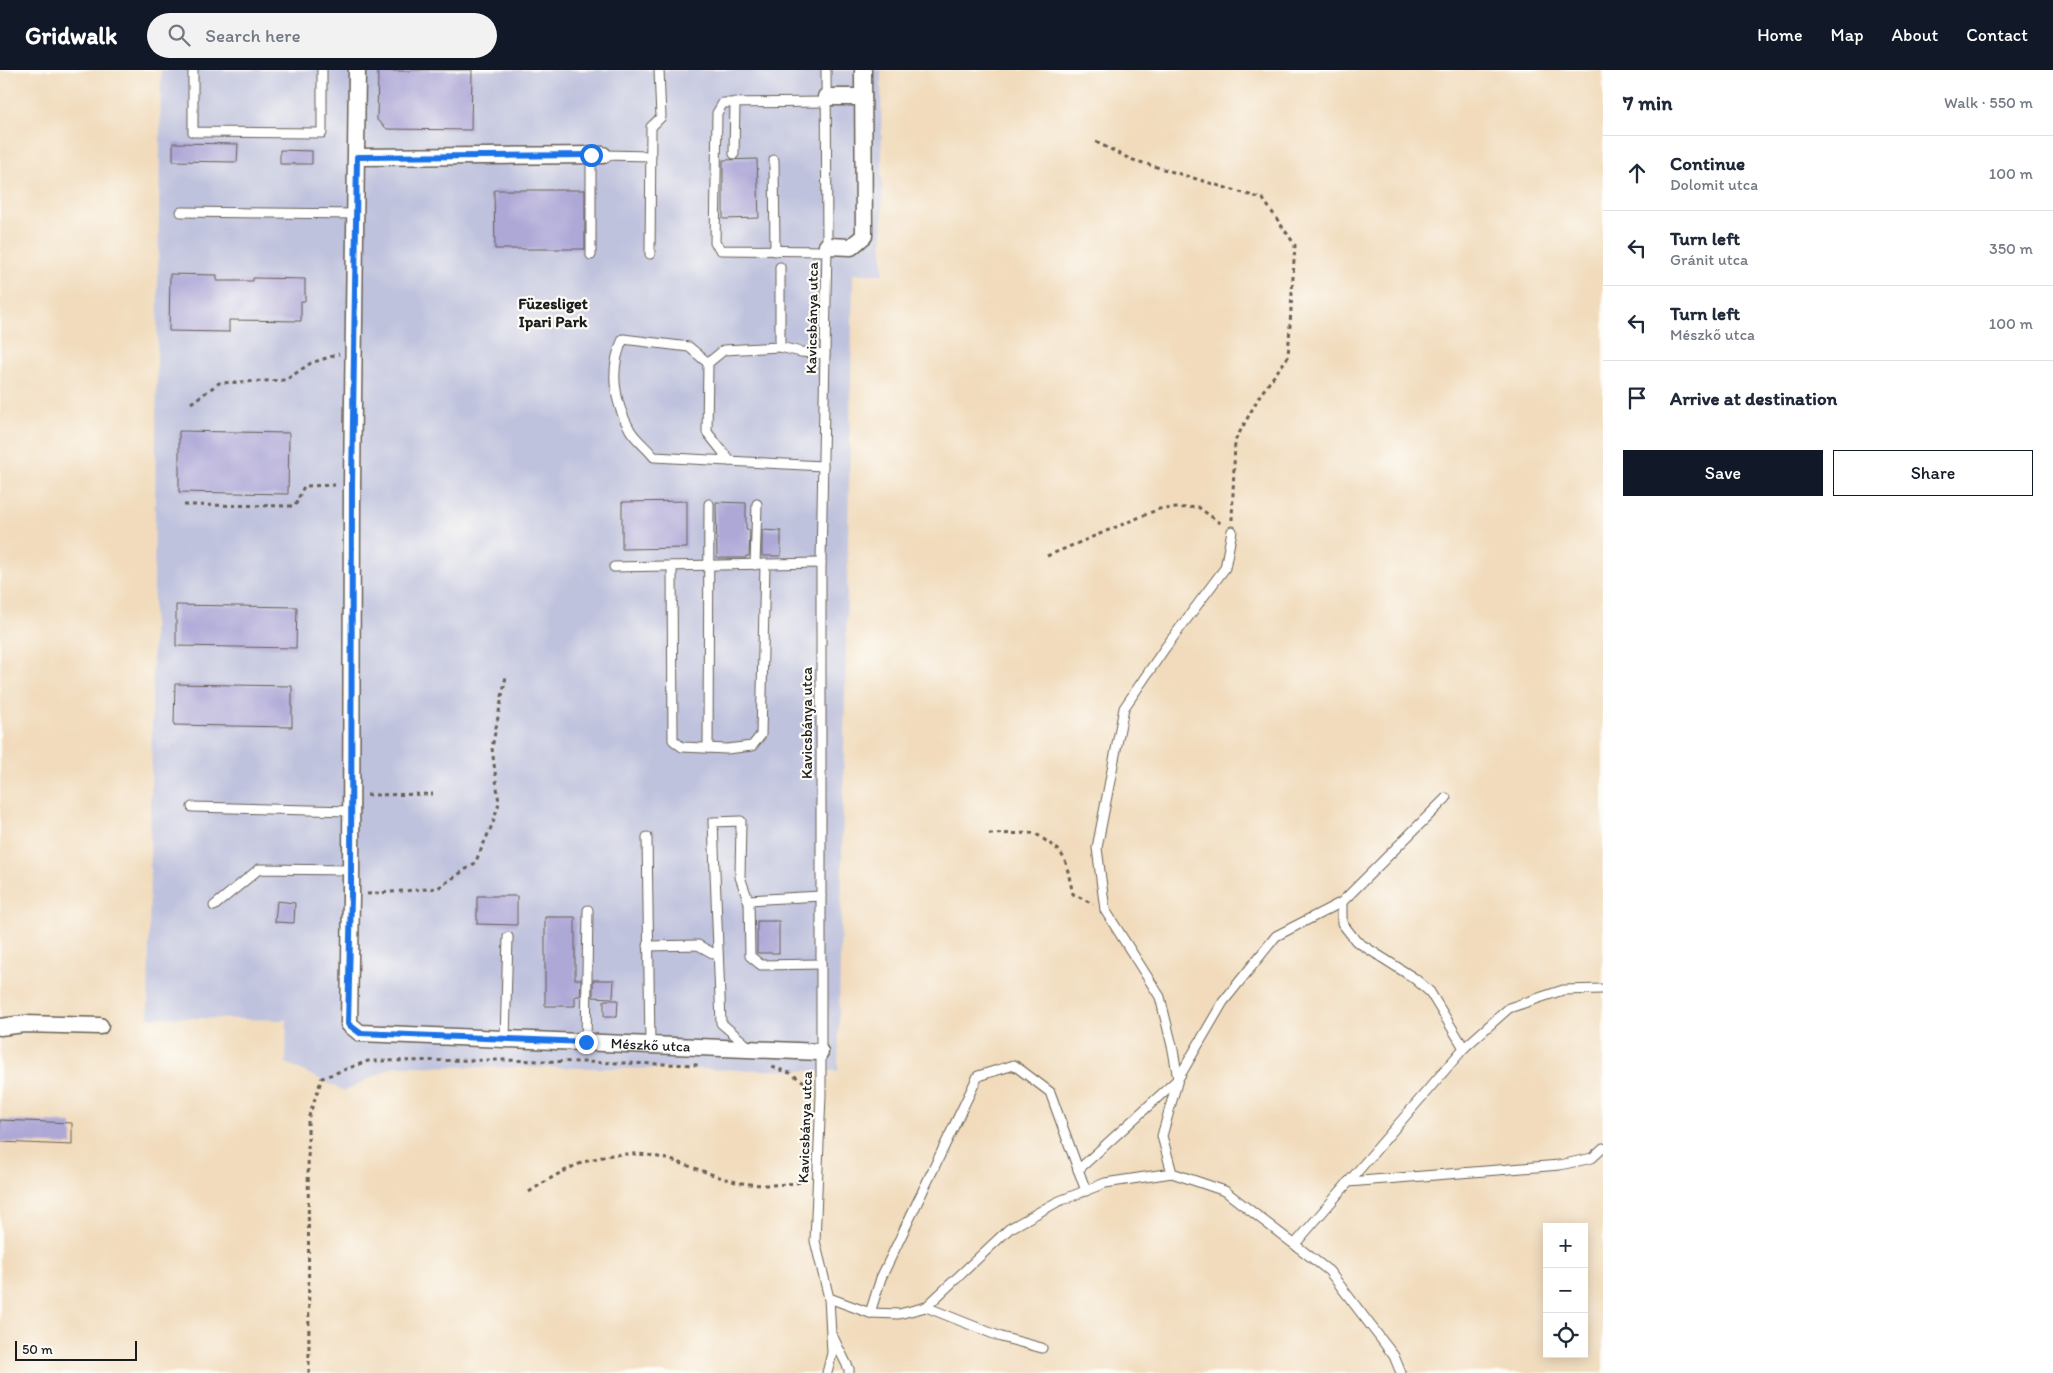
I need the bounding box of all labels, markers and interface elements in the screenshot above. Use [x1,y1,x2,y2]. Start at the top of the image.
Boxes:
search box [147,13,497,58]
text: Gridwalk [25,21,117,50]
icon: search [165,21,193,49]
text: Search here [205,24,301,47]
text: Home [1757,24,1803,46]
text: Map [1831,24,1864,46]
text: About [1892,24,1938,46]
text: Contact [1966,24,2028,46]
text: 7 min [1623,90,1672,115]
text: Walk · 550 m [1944,93,2033,112]
route start [580,144,603,167]
text: Continue [1670,152,1745,175]
icon: ahead [1623,159,1651,187]
text: 100 m [1989,164,2033,183]
text: Dolomit utca [1670,175,1758,194]
text: Turn left [1670,227,1740,250]
icon: left [1623,234,1651,262]
text: 350 m [1989,239,2033,258]
text: Gránit utca [1670,250,1748,269]
street label: Kavicsbánya utca [802,262,822,374]
district label: Füzesliget Ipari Park [518,294,588,332]
text: Turn left [1670,302,1740,325]
icon: left [1623,309,1651,337]
text: 100 m [1989,314,2033,333]
text: Mészkő utca [1670,325,1755,344]
icon: arrive [1623,384,1651,412]
text: Arrive at destination [1670,387,1837,410]
button: Save [1623,450,1823,496]
button: Share [1833,450,2033,496]
street label: Kavicsbánya utca [798,667,816,779]
route end [575,1031,598,1054]
street label: Mészkő utca [610,1034,691,1056]
street label: Kavicsbánya utca [794,1071,816,1183]
map controls [1543,1223,1588,1358]
button: + [1543,1223,1588,1268]
button: − [1543,1268,1588,1313]
button: locate [1543,1313,1588,1358]
scale bar [15,1338,138,1361]
text: 50 m [22,1341,53,1358]

